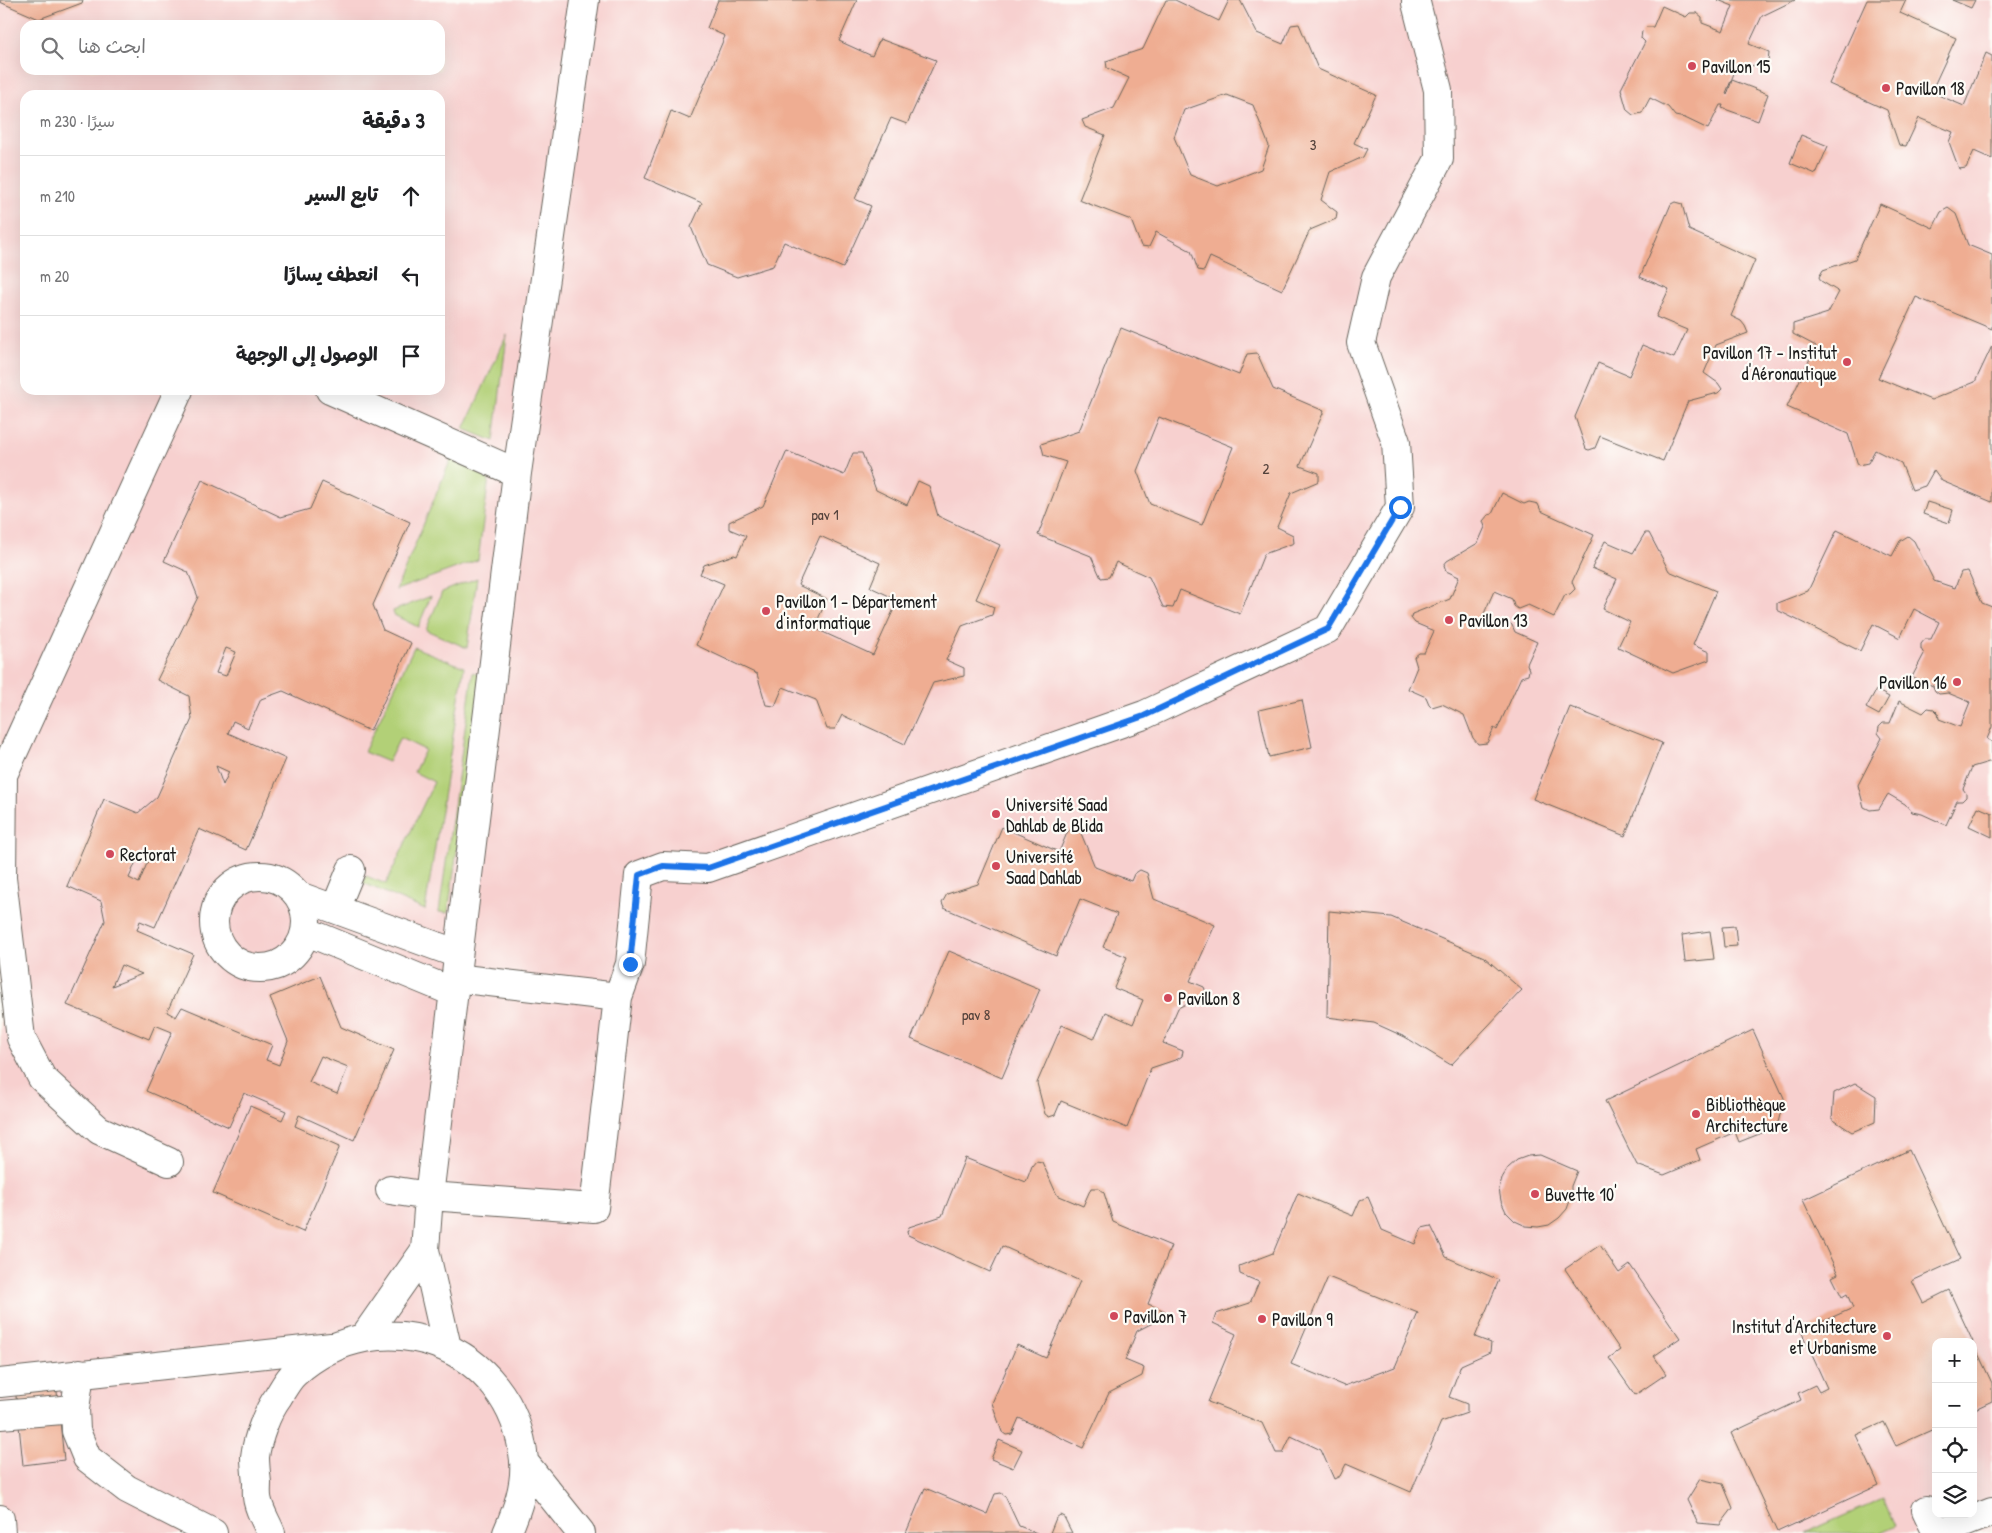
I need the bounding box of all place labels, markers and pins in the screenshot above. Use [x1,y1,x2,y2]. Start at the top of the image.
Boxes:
place label: Pavillon 15 [1702,54,1771,79]
marker: Pavillon 15 [1686,60,1698,72]
place label: Pavillon 18 [1896,76,1965,101]
marker: Pavillon 18 [1880,82,1892,94]
place label: Pavillon 17 - Institut d'Aéronautique [1703,340,1838,386]
marker: Pavillon 17 - Institut d'Aéronautique [1841,356,1853,368]
place label: Pavillon 1 - Département d'informatique [776,589,938,635]
marker: Pavillon 1 - Département d'informatique [760,605,772,617]
place label: Pavillon 13 [1459,608,1528,633]
marker: Pavillon 13 [1443,614,1455,626]
place label: Pavillon 16 [1879,670,1947,695]
marker: Pavillon 16 [1951,676,1963,688]
place label: Université Saad Dahlab de Blida [1006,792,1107,838]
marker: Université Saad Dahlab de Blida [990,808,1002,820]
place label: Rectorat [120,842,177,867]
place label: Université Saad Dahlab [1006,844,1082,890]
marker: Rectorat [104,848,116,860]
marker: Université Saad Dahlab [990,860,1002,872]
place label: Pavillon 8 [1178,986,1240,1011]
marker: Pavillon 8 [1162,992,1174,1004]
place label: Bibliothèque Architecture [1706,1092,1788,1138]
marker: Bibliothèque Architecture [1690,1108,1702,1120]
place label: Buvette 10' [1545,1182,1617,1207]
marker: Buvette 10' [1529,1188,1541,1200]
place label: Pavillon 7 [1124,1304,1187,1329]
place label: Pavillon 9 [1272,1307,1333,1332]
marker: Pavillon 7 [1108,1310,1120,1322]
marker: Pavillon 9 [1256,1313,1268,1325]
place label: Institut d'Architecture et Urbanisme [1732,1314,1877,1360]
marker: Institut d'Architecture et Urbanisme [1881,1330,1893,1342]

